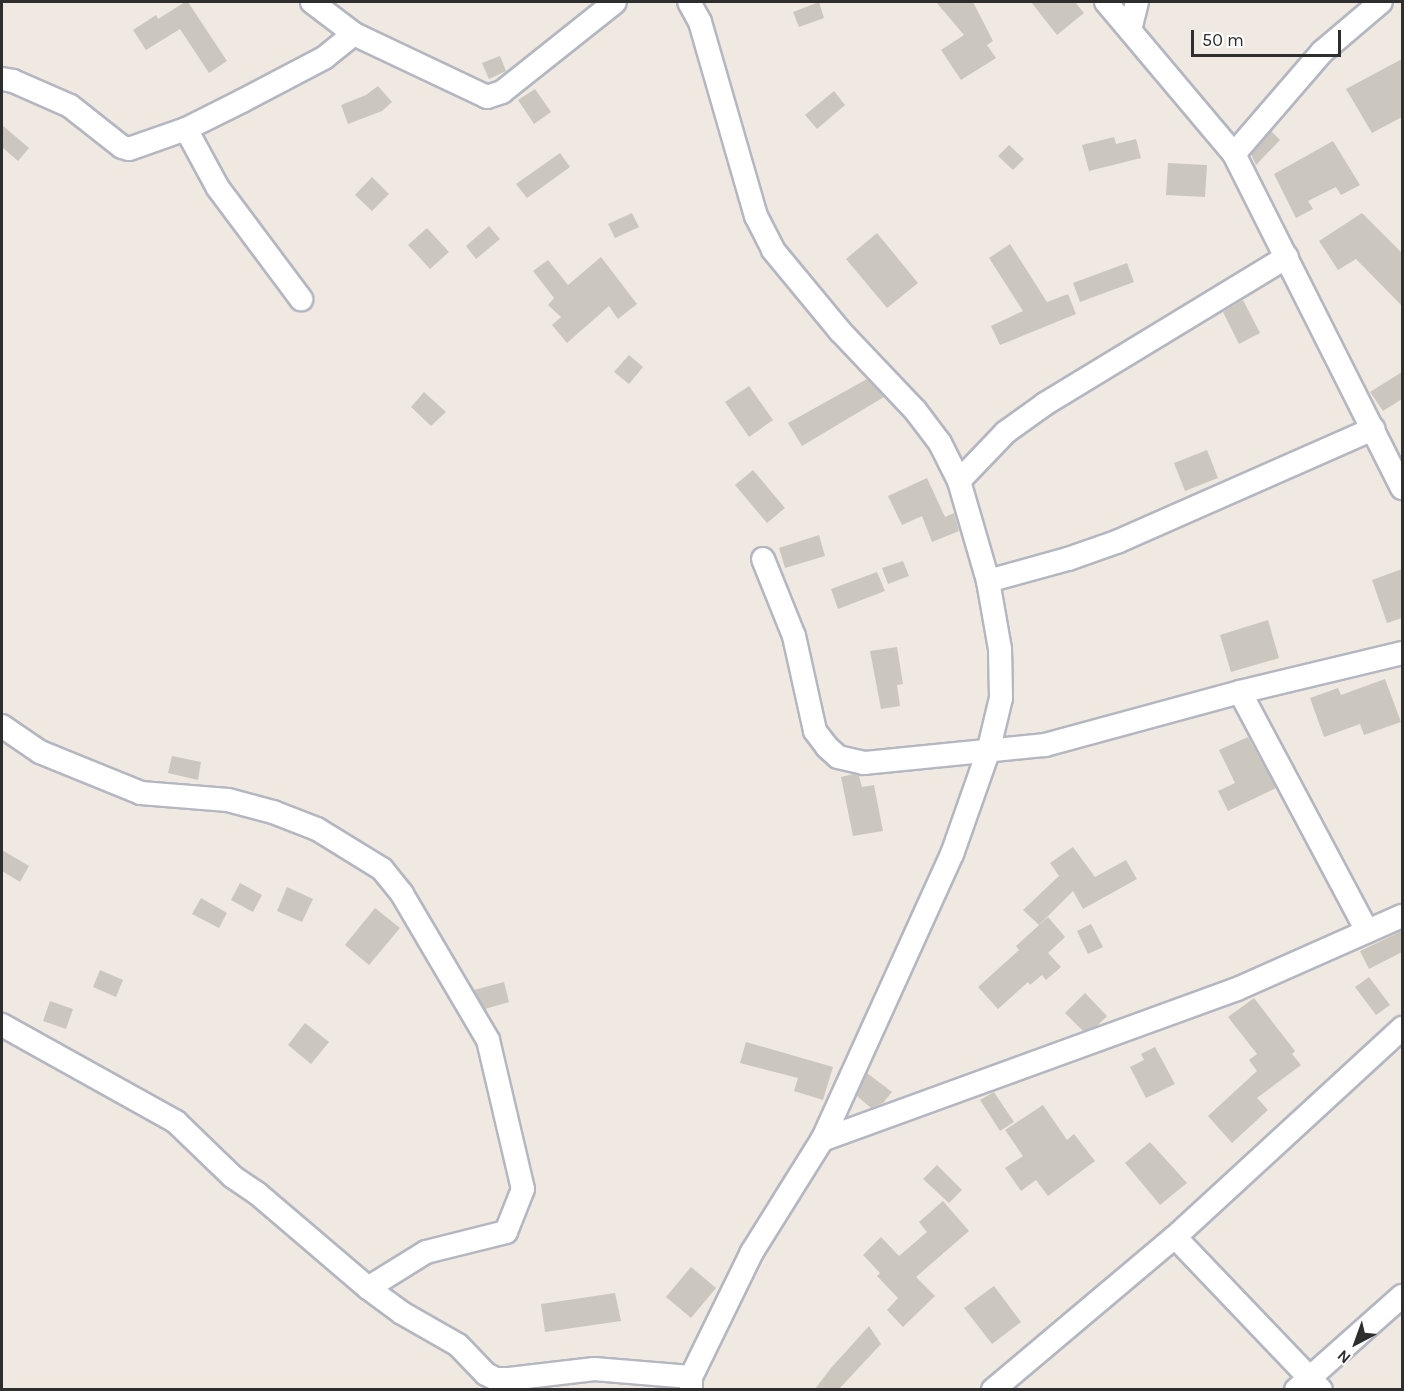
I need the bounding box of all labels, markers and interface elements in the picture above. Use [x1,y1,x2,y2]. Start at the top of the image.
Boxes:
scale bar [1194,18,1344,56]
text: 50 m [1202,29,1244,51]
north arrow [1326,1313,1386,1373]
text: N [1333,1346,1354,1368]

